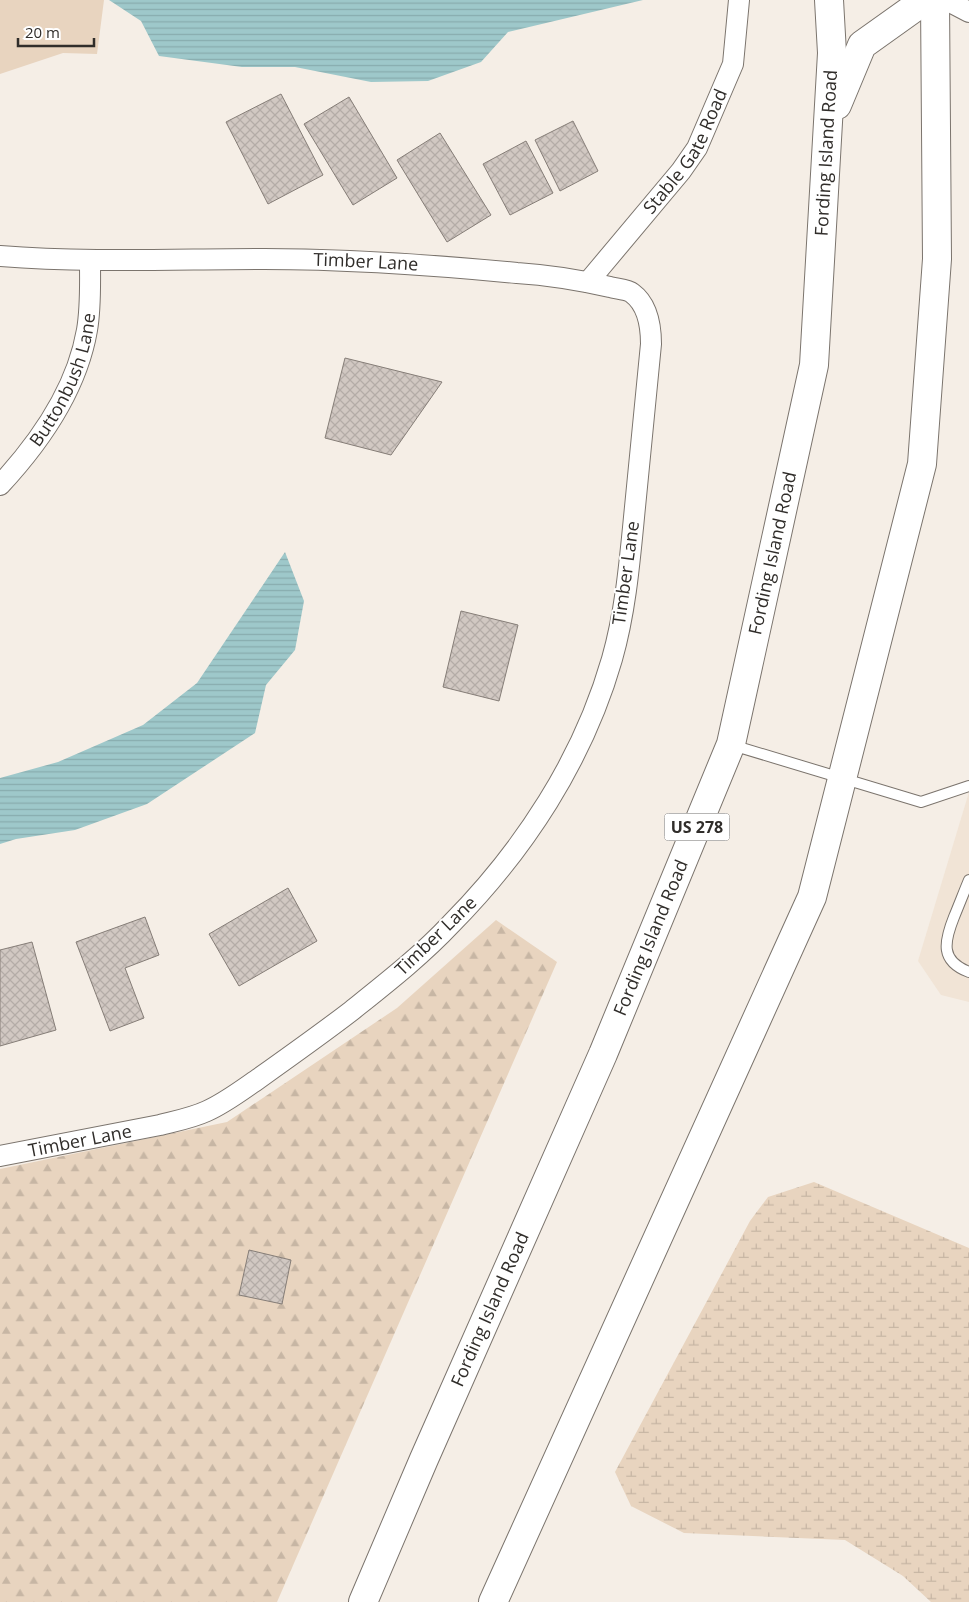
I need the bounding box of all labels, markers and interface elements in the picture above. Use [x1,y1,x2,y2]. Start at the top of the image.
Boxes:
scale bar [18,15,94,47]
text: 20 m [25,22,60,42]
street label: Fording Island Road [808,69,842,237]
street label: Stable Gate Road [637,85,732,219]
street label: Timber Lane [313,247,419,276]
street label: Buttonbush Lane [23,312,100,451]
street label: Fording Island Road [742,469,801,637]
street label: Timber Lane [606,519,644,626]
road number: US 278 [664,814,730,840]
street label: Fording Island Road [607,856,693,1019]
street label: Timber Lane [389,890,481,980]
street label: Timber Lane [26,1118,134,1162]
street label: Fording Island Road [445,1228,534,1390]

